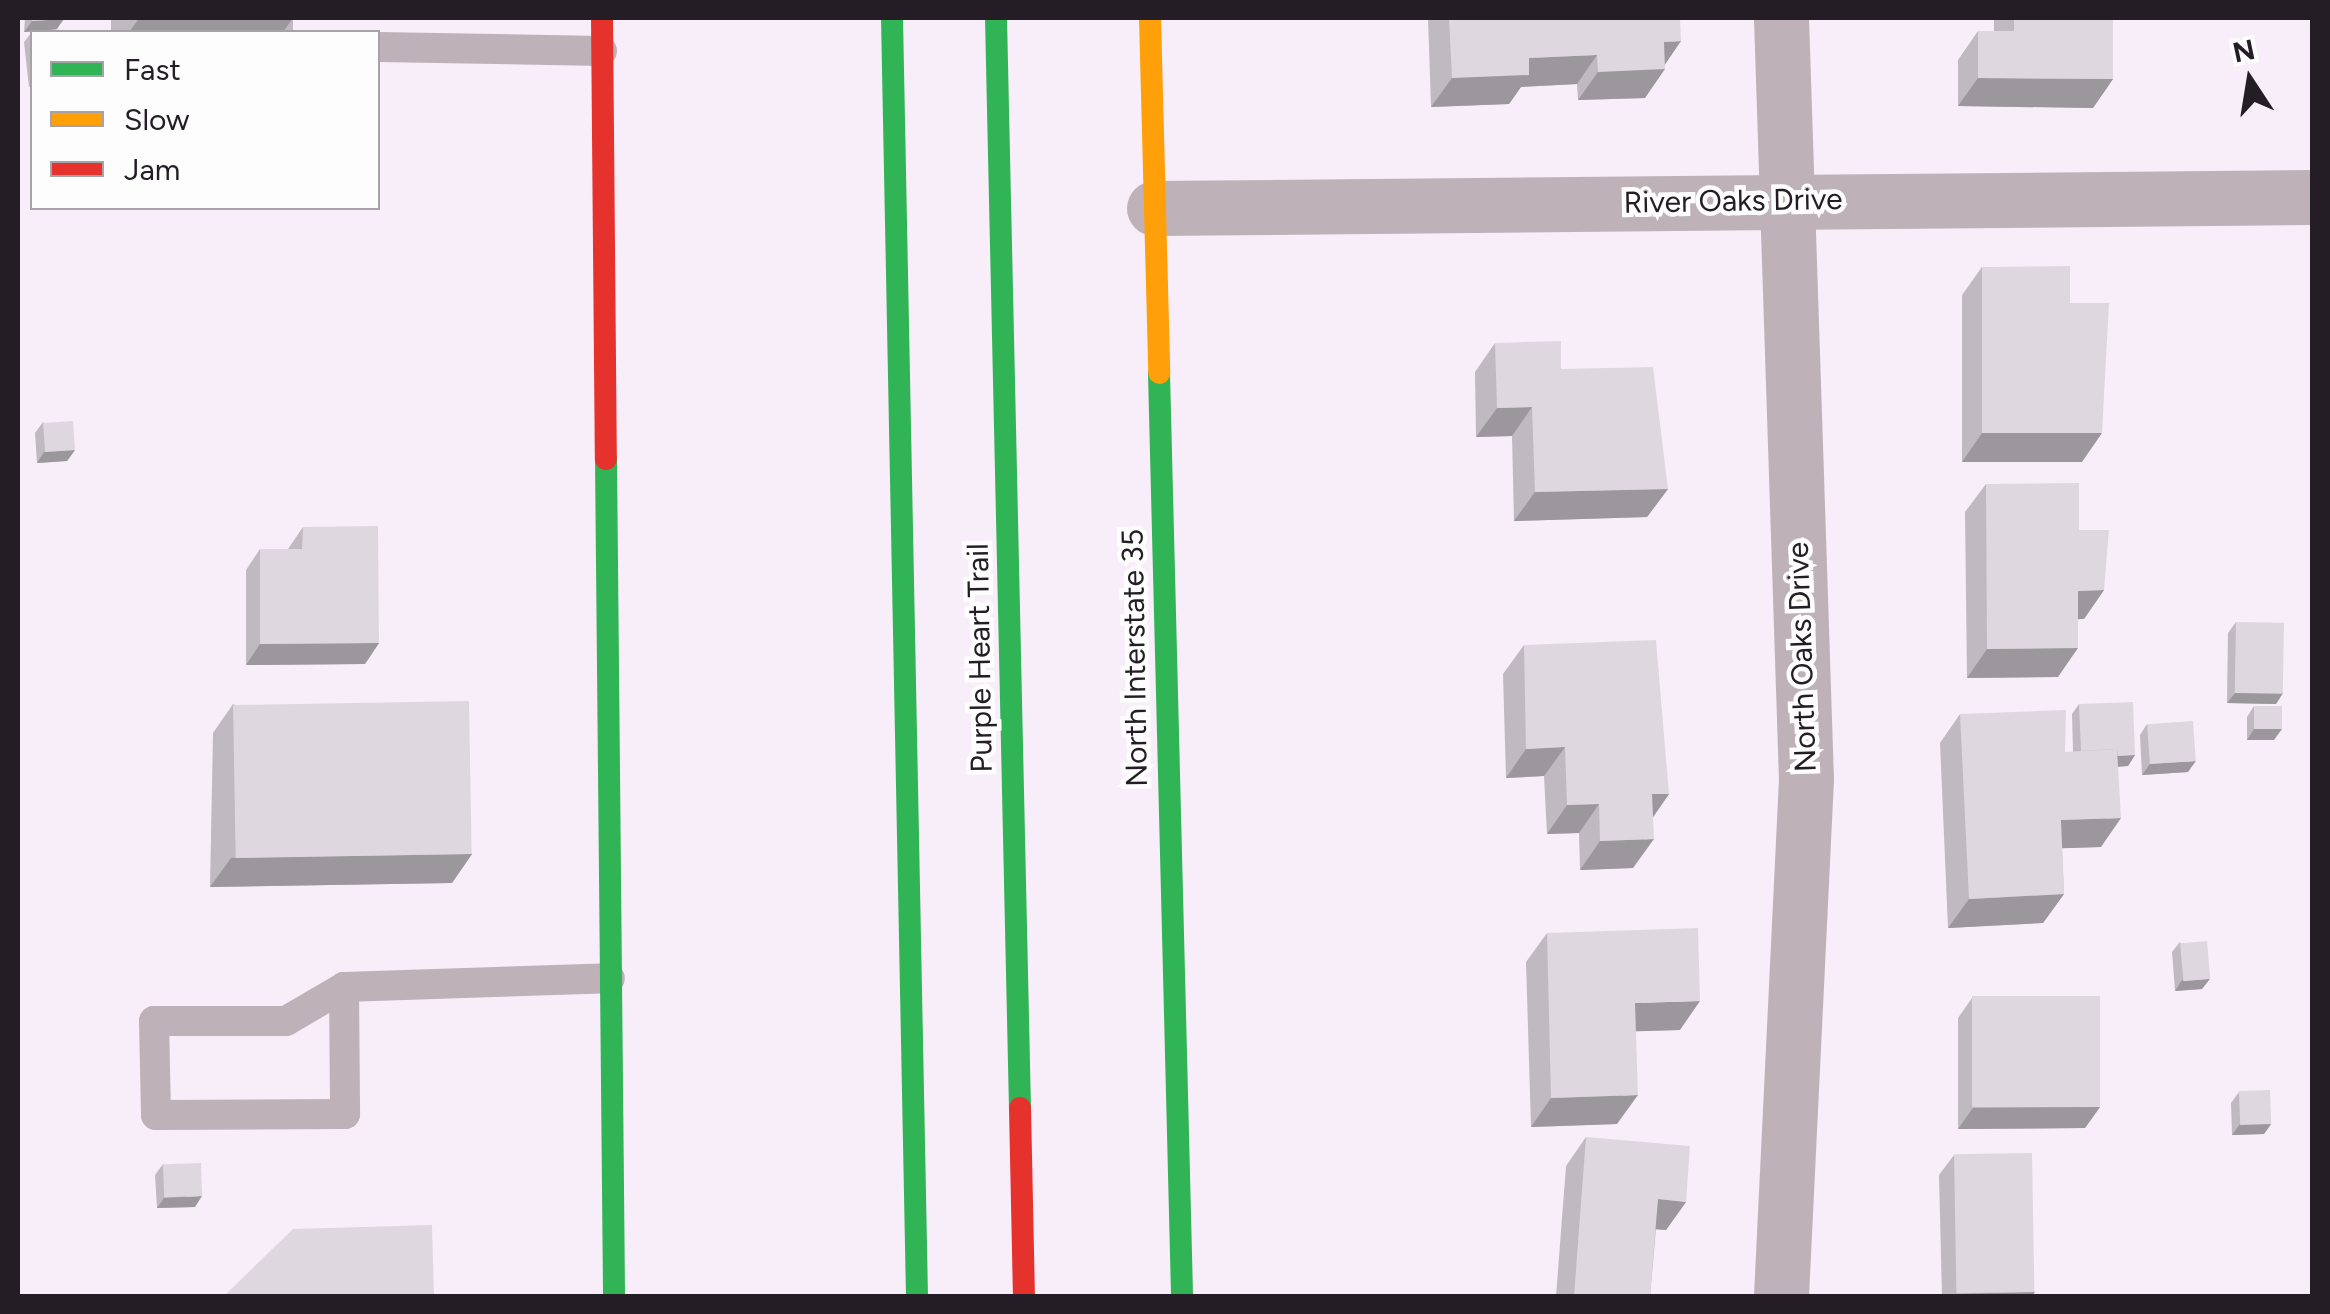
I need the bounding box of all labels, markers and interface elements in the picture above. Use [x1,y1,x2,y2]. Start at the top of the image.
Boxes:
legend [30,30,380,210]
north arrow [2200,30,2300,130]
text: N [2230,32,2258,70]
text: Fast [124,51,181,88]
text: Slow [124,101,190,138]
text: Jam [124,151,180,188]
street label: River Oaks Drive [1623,181,1843,221]
street label: North Interstate 35 [1115,529,1155,787]
street label: North Oaks Drive [1780,541,1824,773]
street label: Purple Heart Trail [960,543,1000,773]

